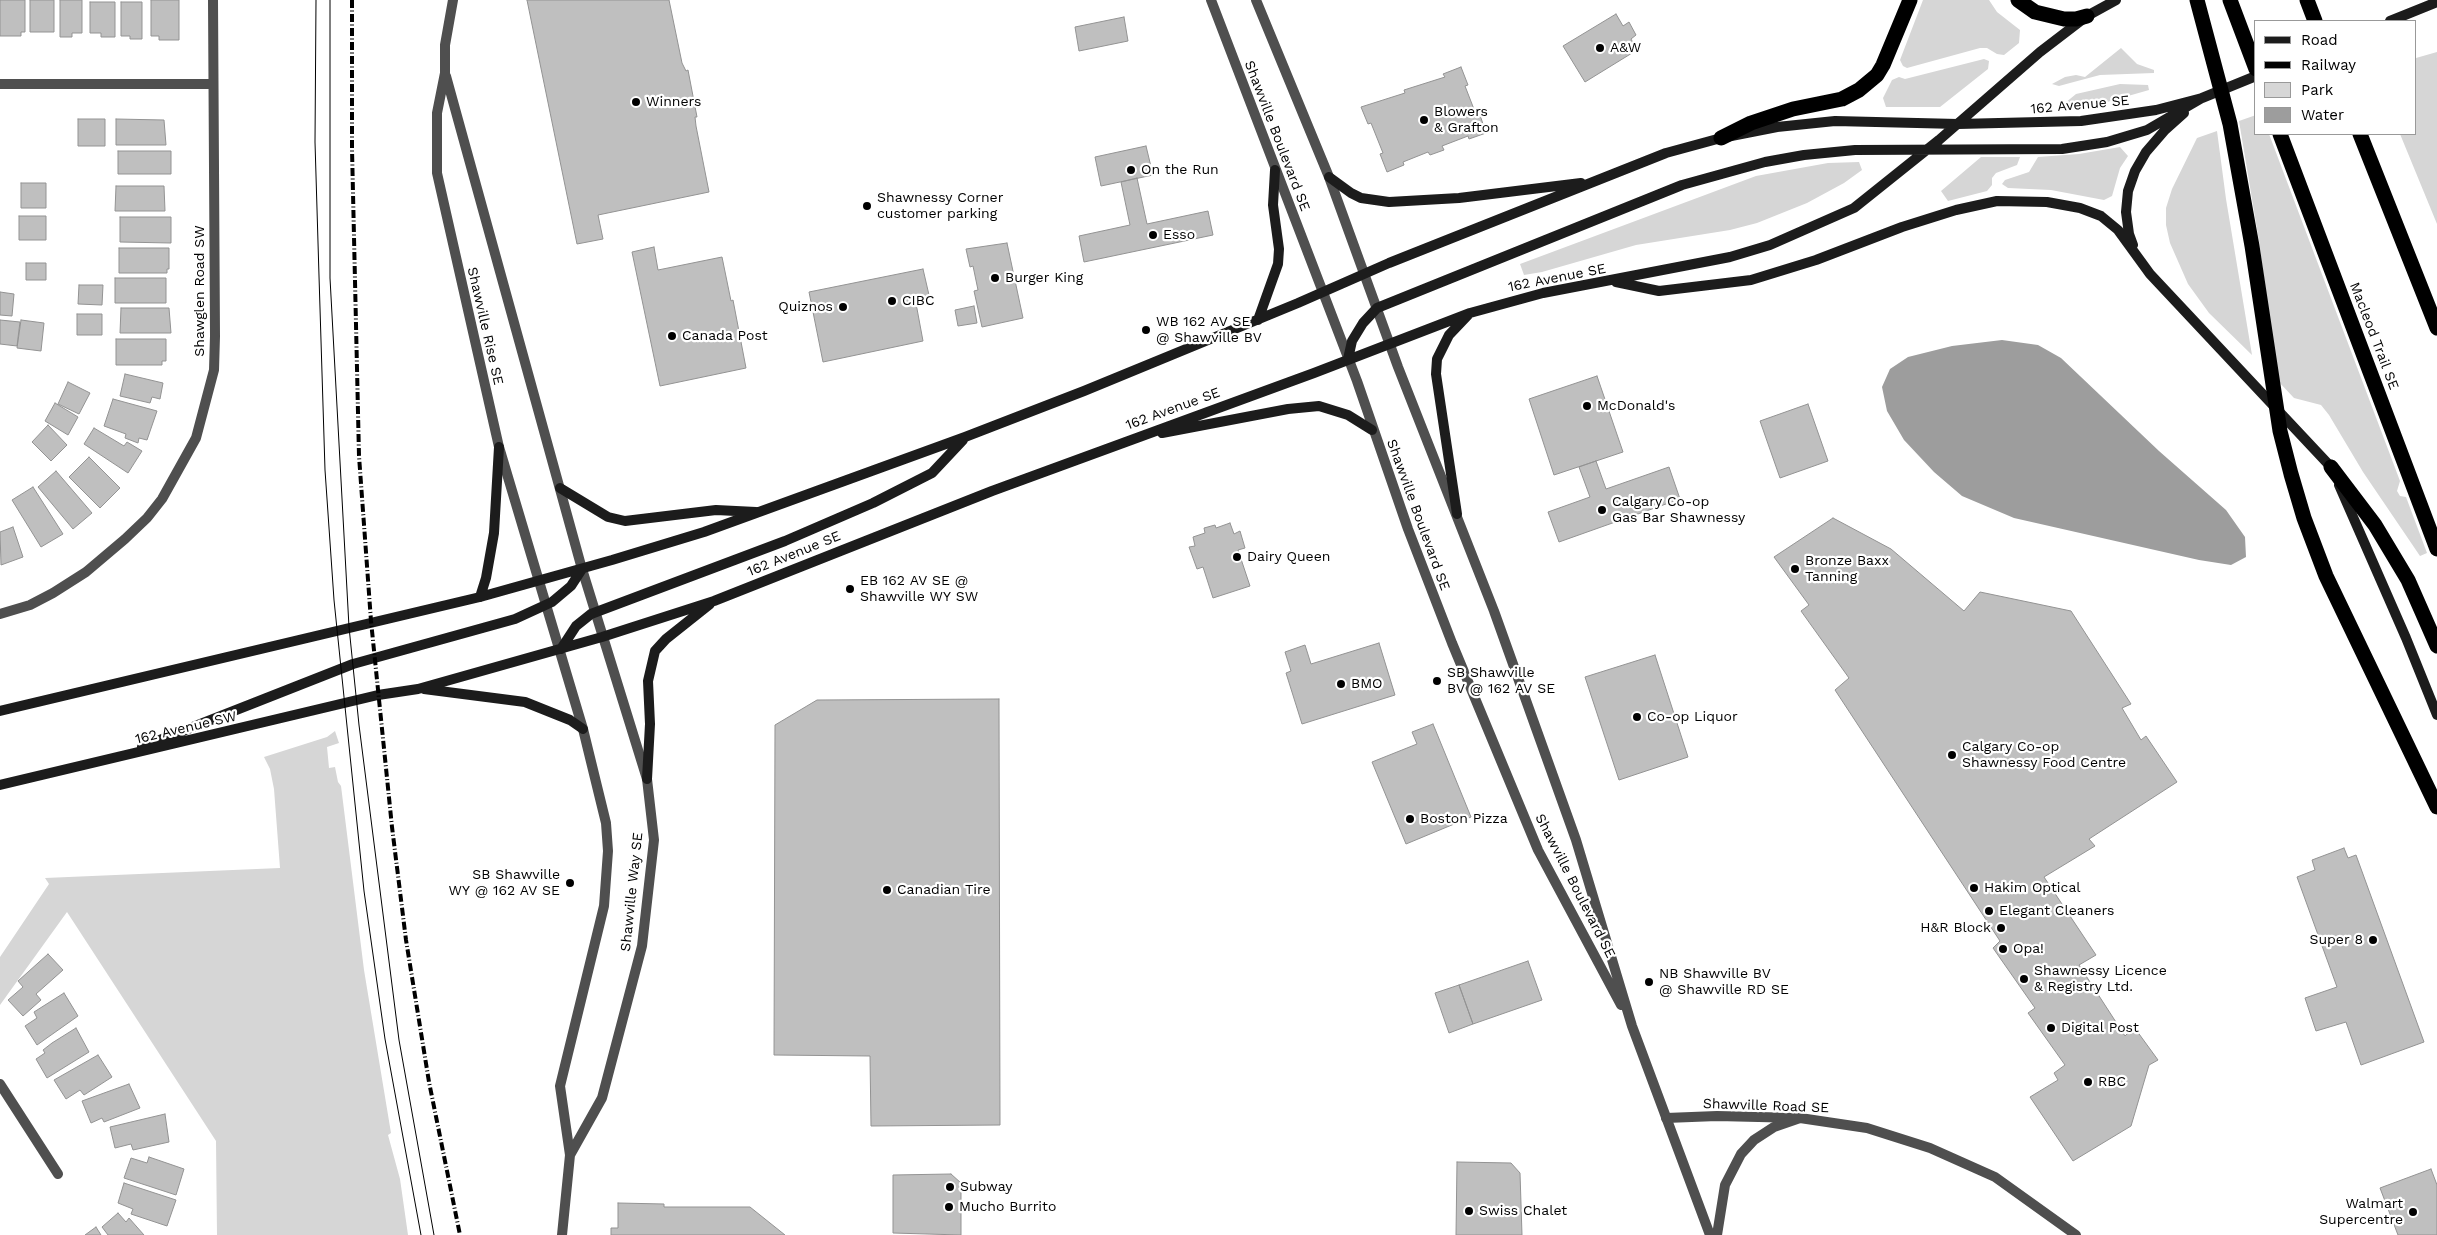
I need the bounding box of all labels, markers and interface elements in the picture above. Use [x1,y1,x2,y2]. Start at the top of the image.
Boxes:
legend [2254,20,2417,135]
text: Road [2301,31,2338,49]
place label: A&W [1610,40,1641,56]
marker: A&W [1594,42,1606,54]
text: Railway [2301,56,2356,74]
street label: Shawville Boulevard SE [1241,58,1313,214]
text: Park [2301,81,2333,99]
street label: 162 Avenue SE [2030,92,2130,118]
place label: Winners [646,94,701,110]
marker: Winners [630,96,642,108]
place label: Blowers & Grafton [1434,104,1499,136]
text: Water [2301,106,2344,124]
marker: Blowers & Grafton [1418,114,1430,126]
place label: On the Run [1141,162,1219,178]
marker: On the Run [1125,164,1137,176]
place label: Shawnessy Corner customer parking [877,190,1003,222]
marker: Shawnessy Corner customer parking [861,200,873,212]
street label: Shawglen Road SW [192,225,208,357]
place label: Esso [1163,227,1195,243]
marker: Esso [1147,229,1159,241]
street label: 162 Avenue SE [1507,260,1607,296]
street label: Shawville Rise SE [463,265,507,387]
place label: Burger King [1005,270,1083,286]
marker: Burger King [989,272,1001,284]
street label: Macleod Trail SE [2346,280,2402,392]
place label: CIBC [902,293,934,309]
marker: CIBC [886,295,898,307]
place label: Quiznos [778,299,833,315]
marker: Quiznos [837,301,849,313]
place label: WB 162 AV SE @ Shawville BV [1156,314,1262,347]
marker: WB 162 AV SE @ Shawville BV [1140,324,1152,336]
place label: Canada Post [682,328,768,344]
marker: Canada Post [666,330,678,342]
street label: 162 Avenue SE [1124,384,1222,434]
place label: McDonald's [1597,398,1675,414]
marker: McDonald's [1581,400,1593,412]
street label: Shawville Boulevard SE [1383,437,1453,593]
place label: Calgary Co-op Gas Bar Shawnessy [1612,494,1745,526]
marker: Calgary Co-op Gas Bar Shawnessy [1596,504,1608,516]
street label: 162 Avenue SE [745,528,843,580]
place label: Dairy Queen [1247,549,1330,565]
marker: Dairy Queen [1231,551,1243,563]
place label: Bronze Baxx Tanning [1805,553,1889,586]
marker: Bronze Baxx Tanning [1789,563,1801,575]
place label: EB 162 AV SE @ Shawville WY SW [860,573,978,606]
marker: EB 162 AV SE @ Shawville WY SW [844,583,856,595]
place label: SB Shawville BV @ 162 AV SE [1447,665,1555,698]
marker: SB Shawville BV @ 162 AV SE [1431,675,1443,687]
place label: BMO [1351,676,1383,692]
marker: BMO [1335,678,1347,690]
street label: 162 Avenue SW [134,708,238,748]
place label: Co-op Liquor [1647,709,1738,725]
marker: Co-op Liquor [1631,711,1643,723]
place label: Calgary Co-op Shawnessy Food Centre [1962,739,2126,772]
marker: Calgary Co-op Shawnessy Food Centre [1946,749,1958,761]
place label: Boston Pizza [1420,811,1508,827]
street label: Shawville Boulevard SE [1531,811,1619,961]
marker: Boston Pizza [1404,813,1416,825]
street label: Shawville Way SE [617,832,647,952]
place label: SB Shawville WY @ 162 AV SE [449,867,560,900]
marker: SB Shawville WY @ 162 AV SE [564,877,576,889]
place label: Hakim Optical [1984,880,2081,896]
place label: Canadian Tire [897,882,991,898]
marker: Hakim Optical [1968,882,1980,894]
marker: Canadian Tire [881,884,893,896]
place label: Elegant Cleaners [1999,903,2114,919]
marker: Elegant Cleaners [1983,905,1995,917]
place label: H&R Block [1920,920,1991,936]
marker: H&R Block [1995,922,2007,934]
place label: Super 8 [2309,932,2363,948]
marker: Super 8 [2367,934,2379,946]
place label: Opa! [2013,941,2044,957]
marker: Opa! [1997,943,2009,955]
place label: Shawnessy Licence & Registry Ltd. [2034,963,2167,996]
place label: NB Shawville BV @ Shawville RD SE [1659,966,1789,999]
marker: Shawnessy Licence & Registry Ltd. [2018,973,2030,985]
marker: NB Shawville BV @ Shawville RD SE [1643,976,1655,988]
place label: Digital Post [2061,1020,2139,1036]
marker: Digital Post [2045,1022,2057,1034]
place label: RBC [2098,1074,2126,1090]
marker: RBC [2082,1076,2094,1088]
street label: Shawville Road SE [1703,1095,1829,1117]
place label: Subway [960,1179,1012,1195]
marker: Subway [944,1181,956,1193]
place label: Walmart Supercentre [2319,1196,2403,1228]
place label: Mucho Burrito [959,1199,1056,1215]
marker: Mucho Burrito [943,1201,955,1213]
place label: Swiss Chalet [1479,1203,1567,1219]
marker: Swiss Chalet [1463,1205,1475,1217]
marker: Walmart Supercentre [2407,1206,2419,1218]

